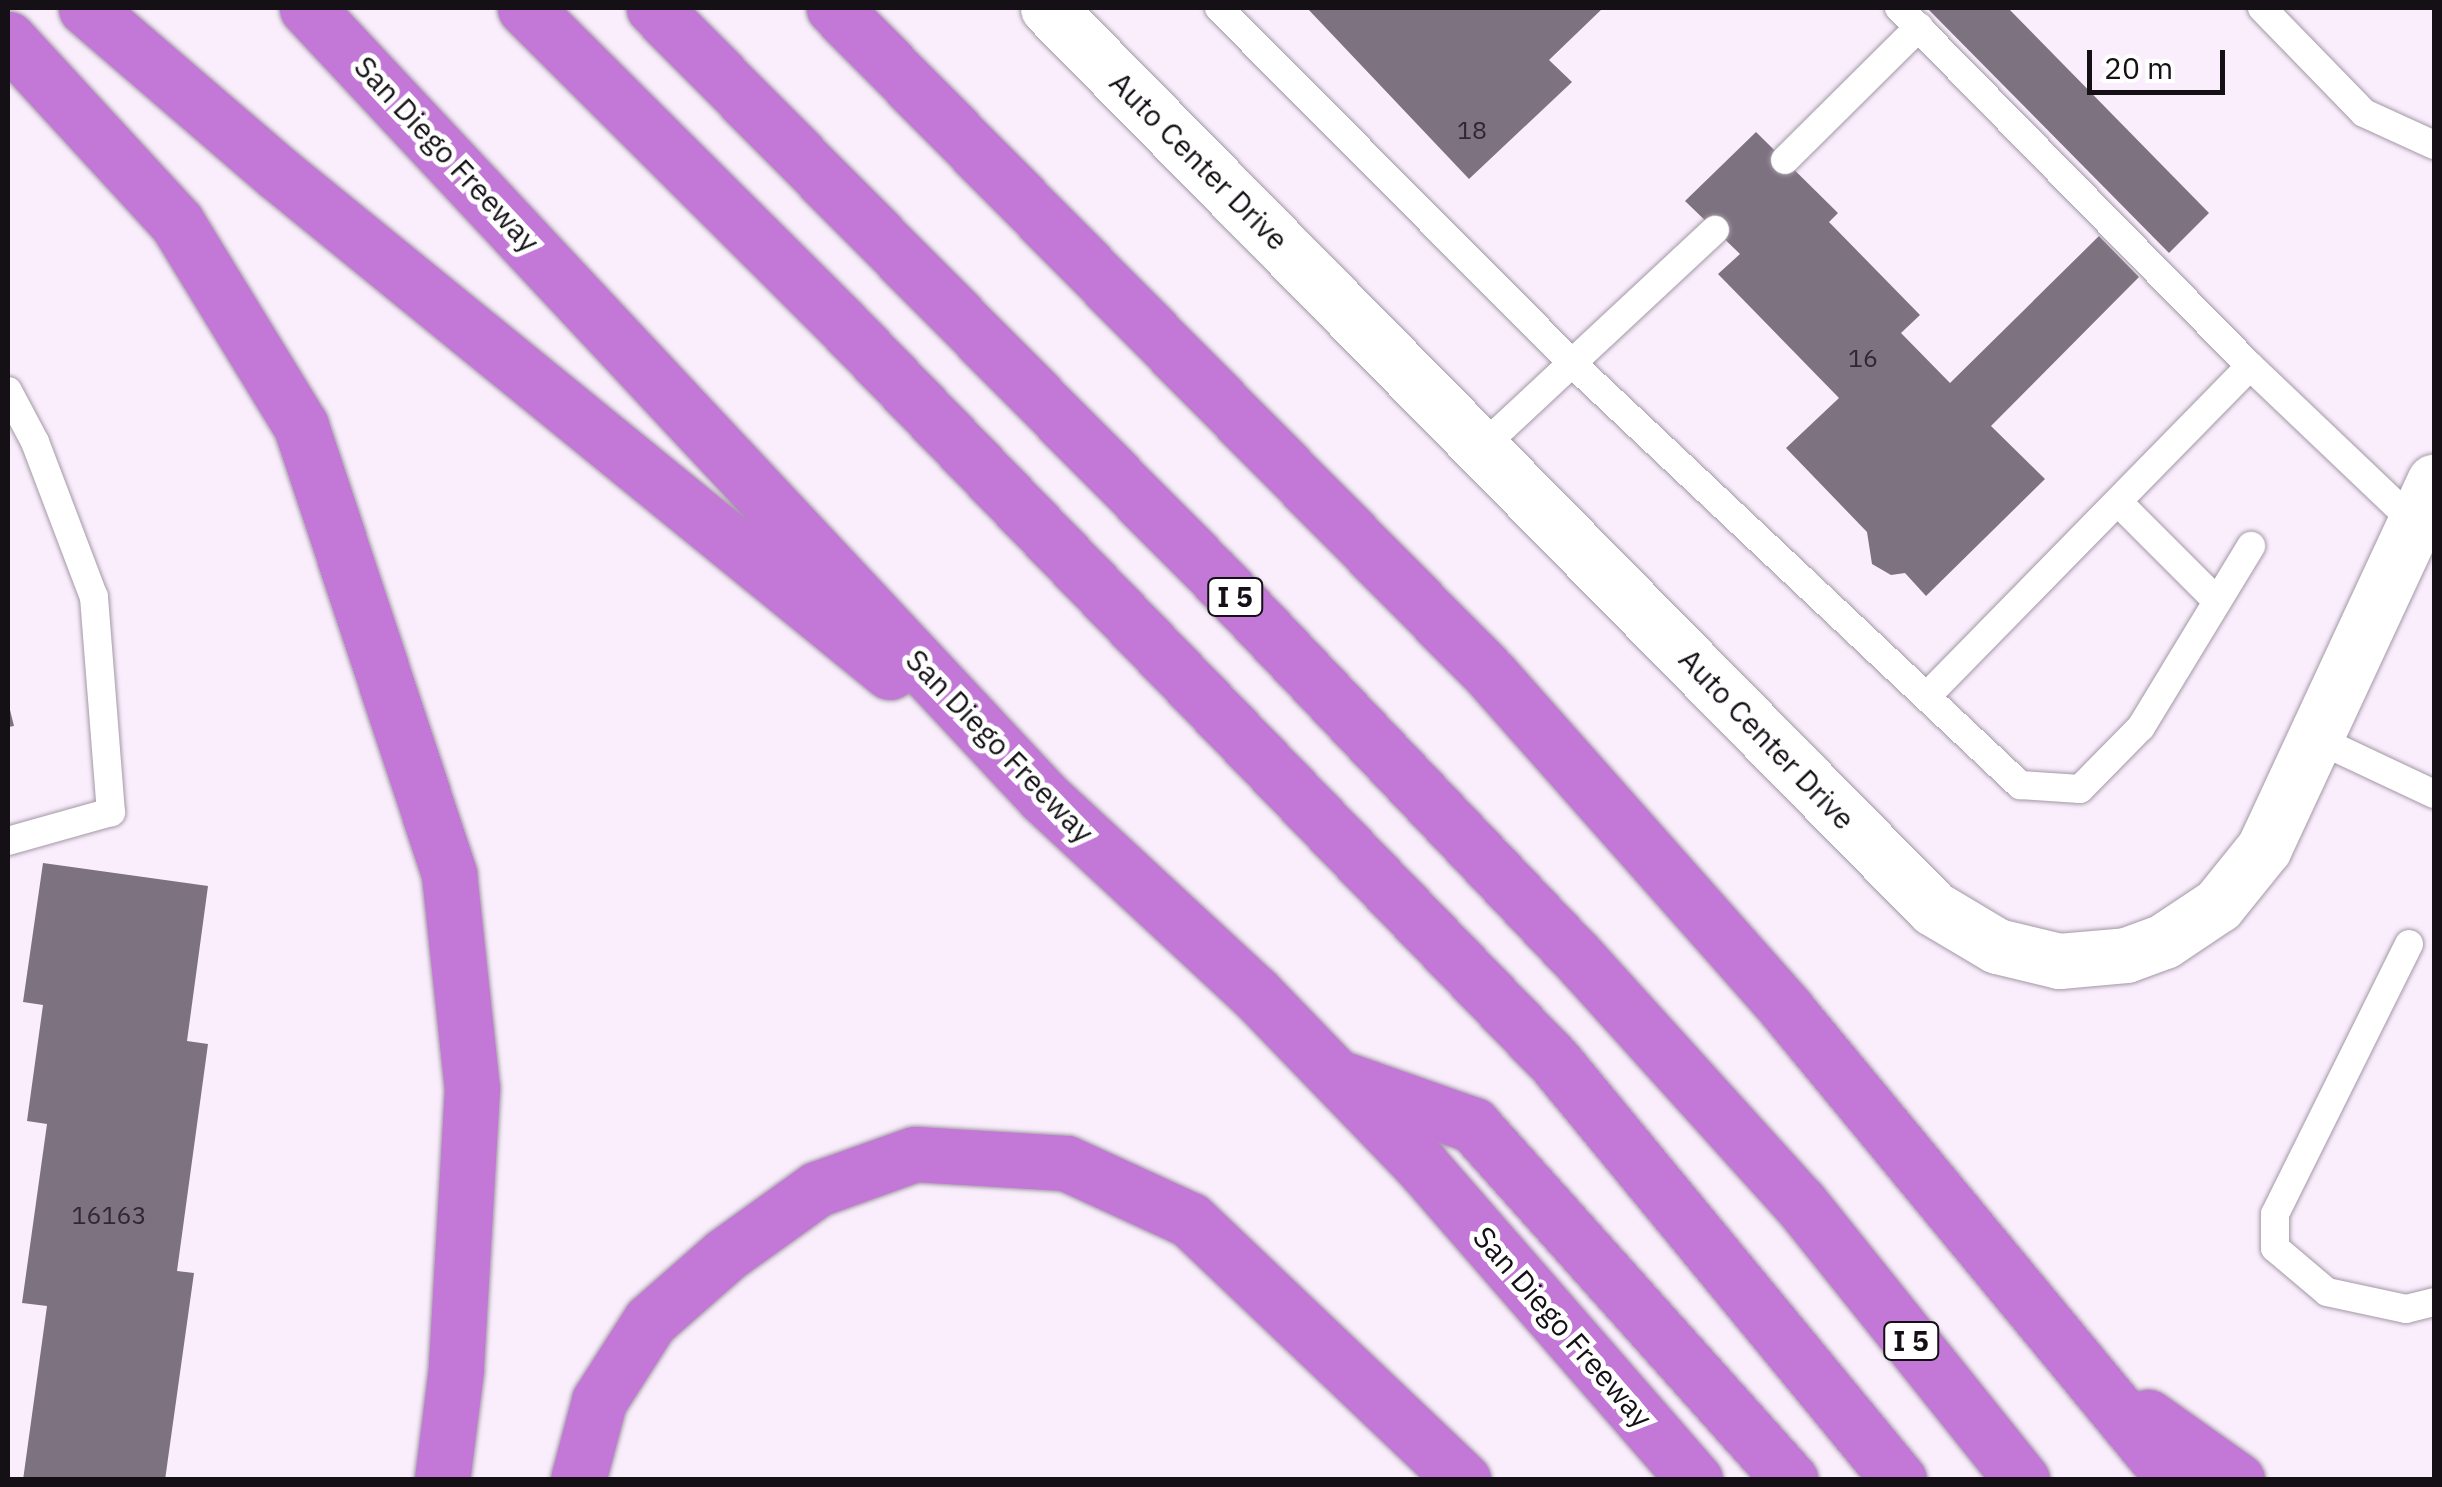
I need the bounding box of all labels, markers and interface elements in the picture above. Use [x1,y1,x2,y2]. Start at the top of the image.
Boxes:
scale bar [2092,30,2230,92]
text: 20 m [2104,48,2173,87]
street label: San Diego Freeway [347,49,547,259]
street label: Auto Center Drive [1102,64,1296,258]
house number: 18 [1457,115,1487,145]
house number: 16 [1848,343,1878,373]
road number: I 5 [1205,574,1265,620]
street label: Auto Center Drive [1672,641,1862,837]
street label: San Diego Freeway [899,642,1101,850]
house number: 16163 [72,1200,146,1230]
street label: San Diego Freeway [1466,1219,1660,1435]
road number: I 5 [1881,1318,1941,1364]

